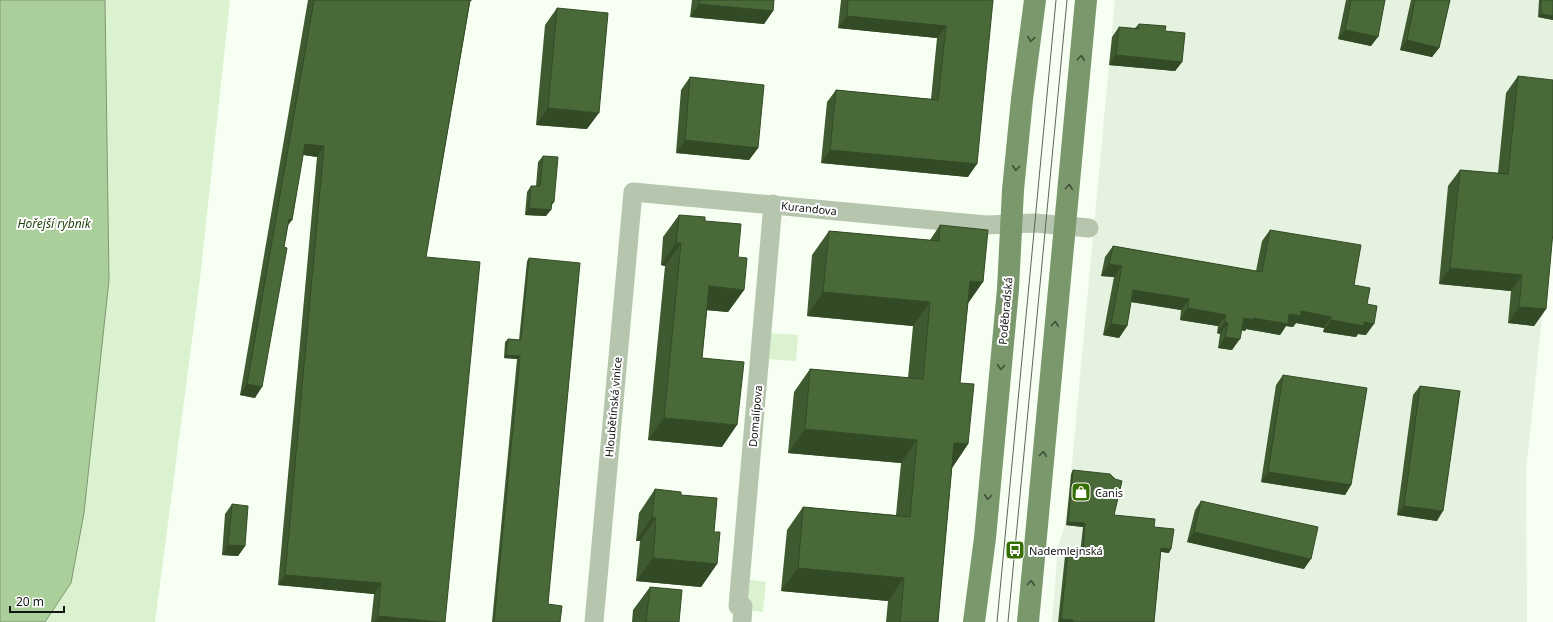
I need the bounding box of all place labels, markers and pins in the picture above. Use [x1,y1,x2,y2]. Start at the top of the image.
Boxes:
shop icon: Canis [1070,481,1092,503]
place label: Canis [1095,485,1123,500]
bus stop icon: Nademlejnská [1004,539,1026,561]
place label: Nademlejnská [1029,543,1103,558]

